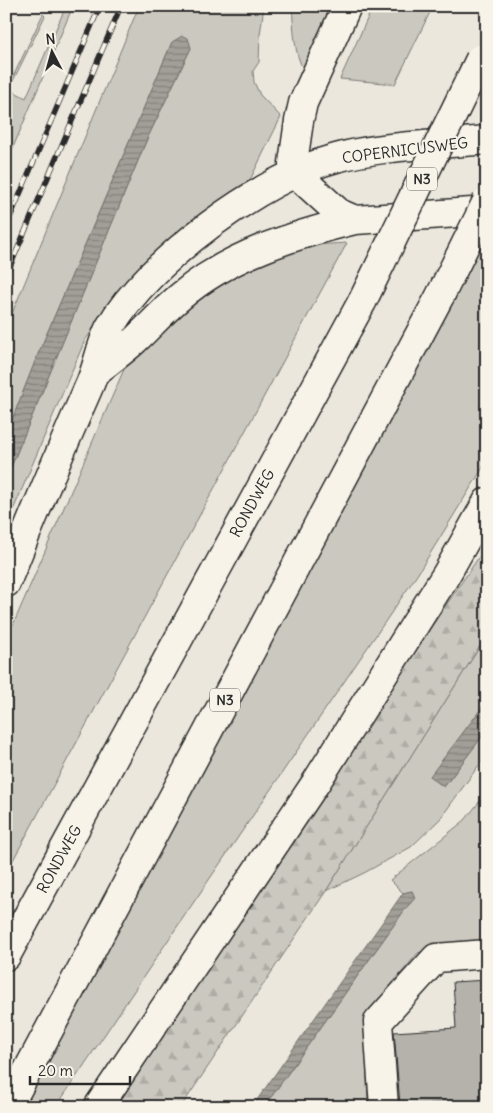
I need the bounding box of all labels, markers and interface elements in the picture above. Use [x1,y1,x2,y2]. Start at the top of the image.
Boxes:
north arrow [28,28,78,78]
text: N [45,30,56,49]
street label: COPERNICUSWEG [341,133,469,167]
road number: N3 [407,168,437,190]
street label: RONDWEG [226,465,279,540]
road number: N3 [210,688,240,712]
street label: RONDWEG [33,821,86,896]
scale bar [30,1053,130,1085]
text: 20 m [38,1061,73,1080]

